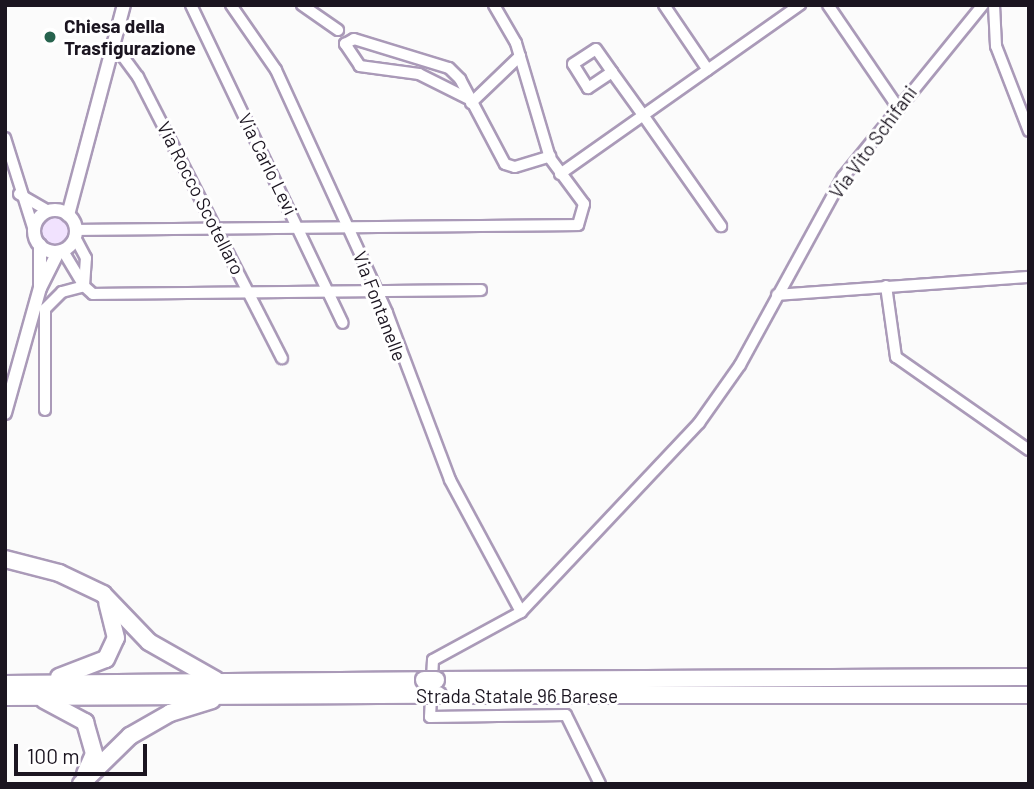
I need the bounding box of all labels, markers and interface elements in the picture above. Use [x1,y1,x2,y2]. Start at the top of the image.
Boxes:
place label: Chiesa della Trasfigurazione [64,15,196,59]
marker: Chiesa della Trasfigurazione [42,29,58,45]
street label: Via Vito Schifani [824,81,922,203]
street label: Via Carlo Levi [234,109,302,219]
street label: Via Rocco Scotellaro [153,118,249,278]
street label: Via Fontanelle [349,248,411,364]
street label: Strada Statale 96 Barese [416,685,618,707]
scale bar [18,730,150,774]
text: 100 m [27,743,80,768]

